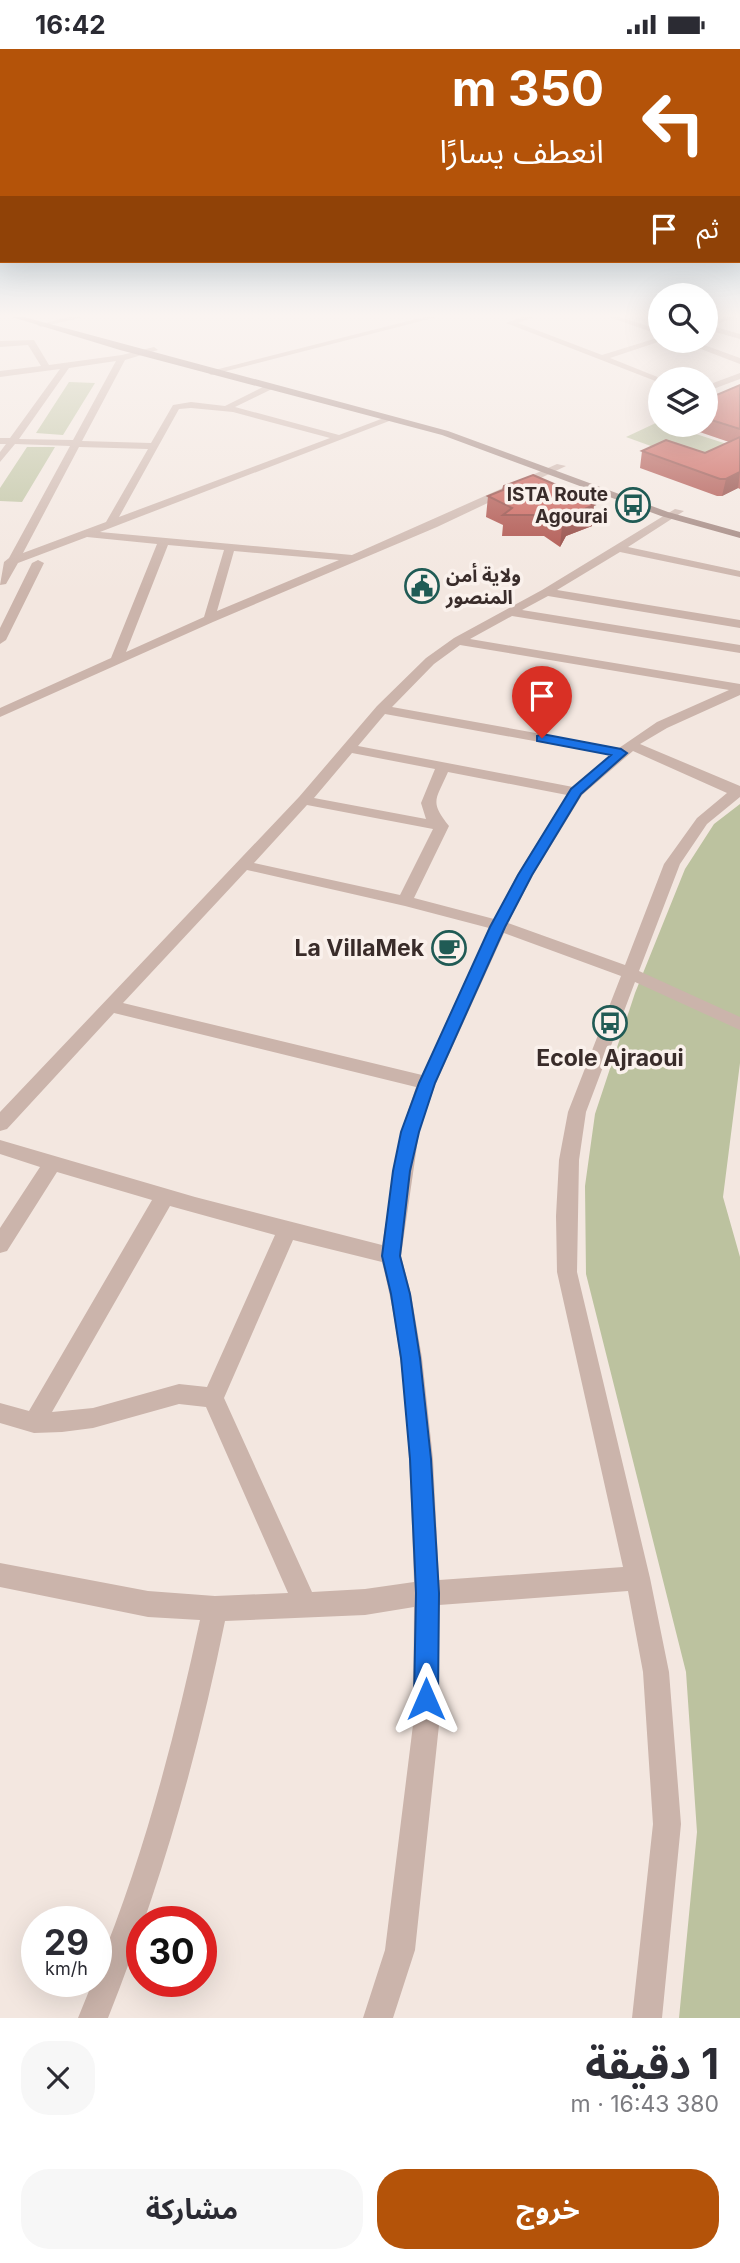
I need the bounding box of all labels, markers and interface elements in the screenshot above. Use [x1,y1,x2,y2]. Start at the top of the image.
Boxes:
text: 16:42 [35,9,106,40]
text: 350 m [452,59,604,118]
icon: left [628,77,719,168]
text: انعطف يسارًا [440,132,604,171]
icon: arrive [645,210,683,248]
text: ثم [697,213,719,244]
map controls [648,283,718,437]
button: search [648,283,718,353]
button: layers [648,367,718,437]
place label: ISTA Route Agourai [507,483,608,528]
bus stop icon: ISTA Route Agourai [614,486,652,524]
place label: ولاية أمن المنصور [445,562,521,609]
public building icon: ولاية أمن المنصور [403,567,441,605]
pin [512,666,572,738]
icon: arrive [523,677,561,715]
cafe icon: La VillaMek [430,929,468,967]
place label: La VillaMek [295,934,425,962]
bus stop icon: Ecole Ajraoui [591,1004,629,1042]
place label: Ecole Ajraoui [536,1044,684,1072]
position arrow [389,1662,463,1736]
speed limit sign: 30 [126,1906,217,1997]
text: 29 [44,1921,89,1963]
text: km/h [45,1958,88,1979]
text: 1 دقيقة [585,2038,719,2089]
button: close [21,2041,95,2115]
text: 380 m · 16:43 [571,2090,719,2118]
button: مشاركة [21,2169,363,2249]
button: خروج [377,2169,719,2249]

